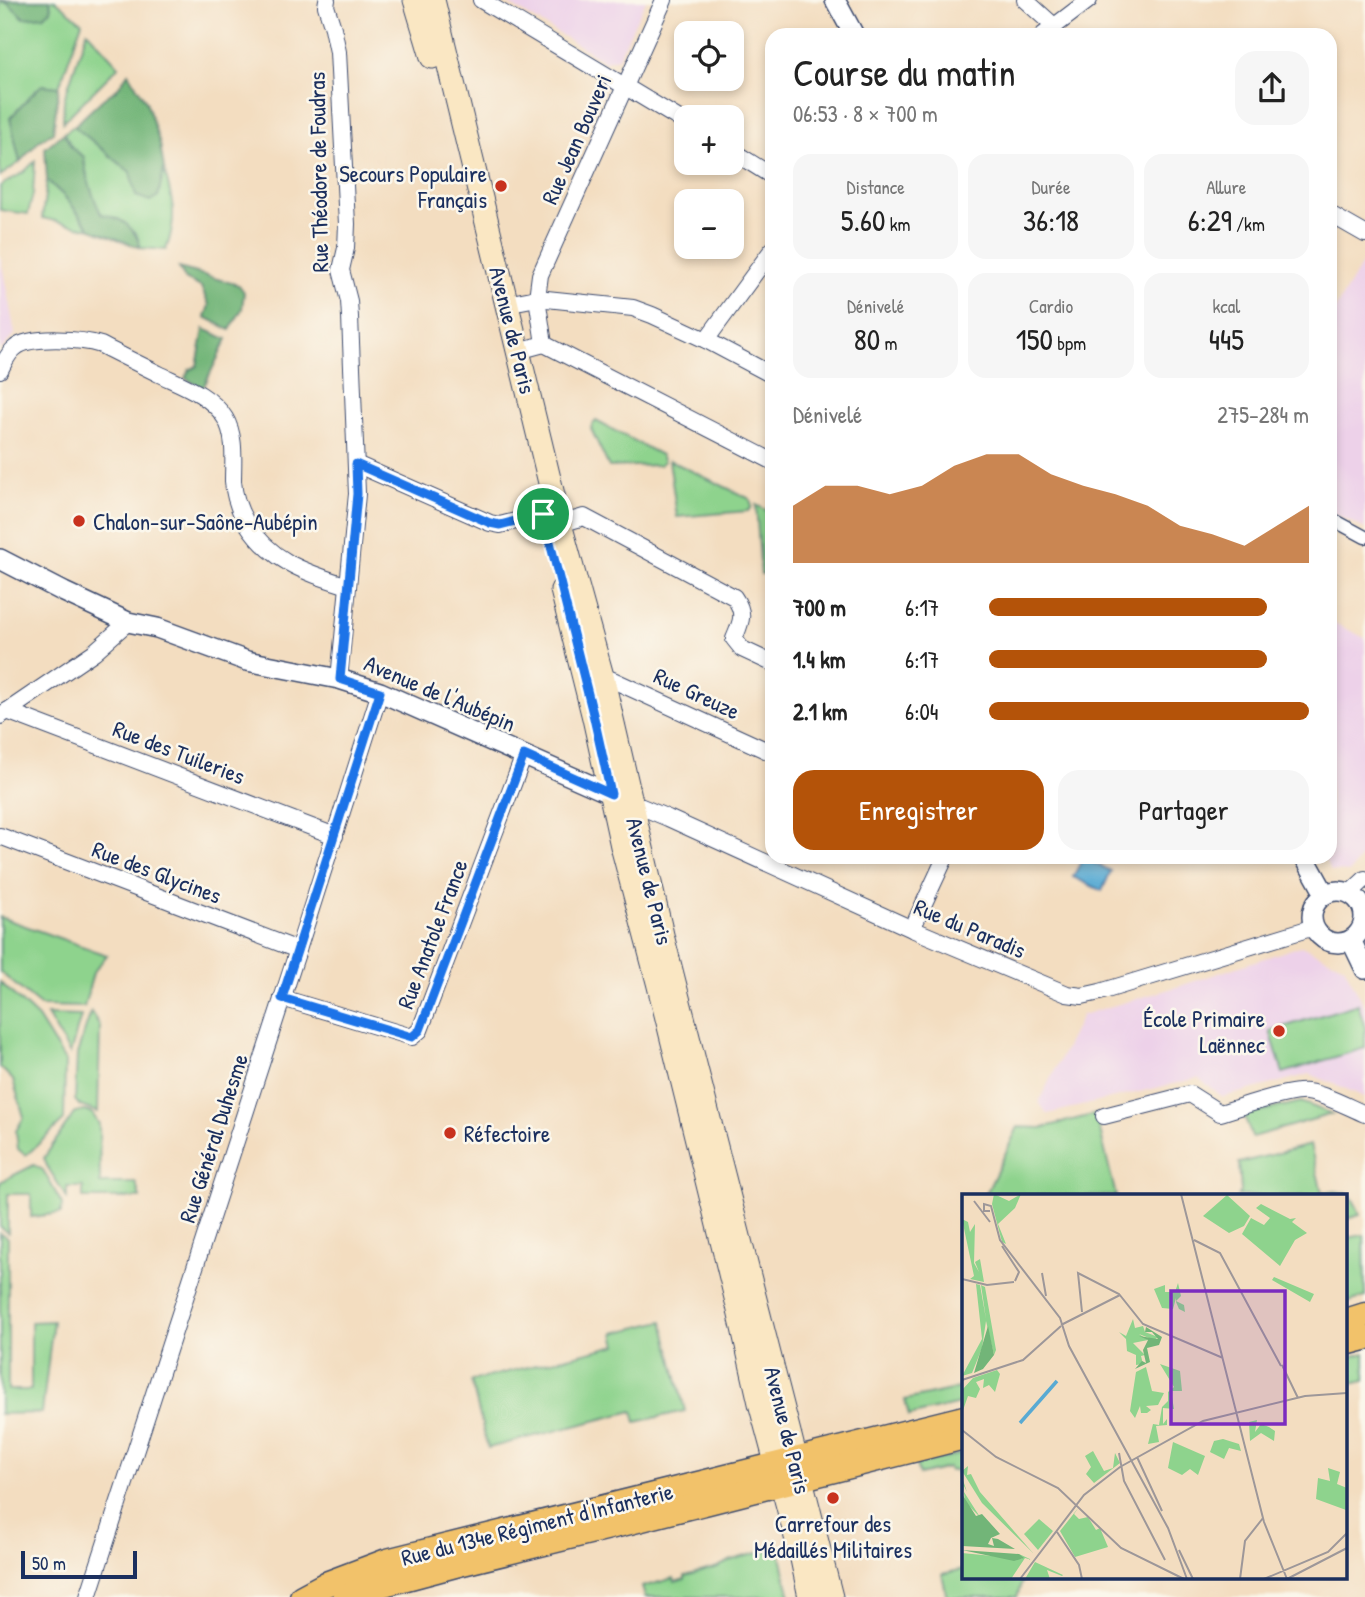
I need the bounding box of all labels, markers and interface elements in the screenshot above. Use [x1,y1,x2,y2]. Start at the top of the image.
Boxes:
map controls [674,21,744,259]
button: locate [674,21,744,91]
text: Course du matin [793,46,1016,98]
button: share [1235,51,1309,125]
street label: Rue Jean Bouveri [534,69,618,209]
street label: Rue Théodore de Foudras [301,71,335,273]
text: 06:53 · 8 × 700 m [793,98,938,129]
button: + [674,105,744,175]
place label: Secours Populaire Français [339,158,487,215]
text: Distance [847,174,905,200]
text: Durée [1031,174,1071,200]
text: Allure [1206,174,1246,200]
marker: Secours Populaire Français [493,178,509,194]
button: − [674,189,744,259]
text: 5.60 [841,200,885,240]
text: 36:18 [1023,200,1079,240]
text: 6:29 [1188,200,1232,240]
text: km [885,211,911,237]
text: /km [1232,211,1265,237]
street label: Avenue de Paris [482,263,544,397]
text: Dénivelé [847,293,904,319]
text: Cardio [1029,293,1073,319]
text: kcal [1212,293,1240,319]
text: 80 [854,319,880,359]
text: 150 [1016,319,1053,359]
text: 445 [1209,319,1244,359]
text: m [880,330,898,356]
text: bpm [1053,330,1086,356]
text: Dénivelé [793,399,862,430]
text: 275–284 m [1217,399,1309,430]
pin [513,484,573,544]
icon: arrive [524,495,562,533]
place label: Chalon-sur-Saône-Aubépin [93,506,318,537]
marker: Chalon-sur-Saône-Aubépin [71,513,87,529]
text: 700 m [793,592,846,623]
text: 6:17 [905,592,939,623]
text: 1.4 km [793,644,845,675]
text: 6:17 [905,644,939,675]
street label: Avenue de l'Aubépin [360,647,520,739]
street label: Rue Greuze [649,660,745,726]
text: 2.1 km [793,696,848,727]
text: 6:04 [905,696,938,727]
street label: Rue des Tuileries [109,713,249,791]
button: Enregistrer [793,770,1044,850]
button: Partager [1058,770,1309,850]
street label: Avenue de Paris [619,814,681,948]
street label: Rue des Glycines [88,833,226,911]
street label: Rue Anatole France [389,855,475,1013]
street label: Rue du Paradis [909,891,1031,965]
place label: École Primaire Laënnec [1143,1003,1265,1060]
marker: École Primaire Laënnec [1271,1023,1287,1039]
street label: Rue Général Duhesme [171,1050,255,1226]
place label: Réfectoire [464,1118,550,1149]
marker: Réfectoire [442,1125,458,1141]
inset map [962,1194,1348,1580]
street label: Avenue de Paris [757,1363,819,1497]
street label: Rue du 134e Régiment d'Infanterie [398,1475,676,1573]
marker: Carrefour des Médaillés Militaires [825,1490,841,1506]
place label: Carrefour des Médaillés Militaires [754,1508,912,1565]
scale bar [21,1548,136,1580]
text: 50 m [32,1550,66,1576]

